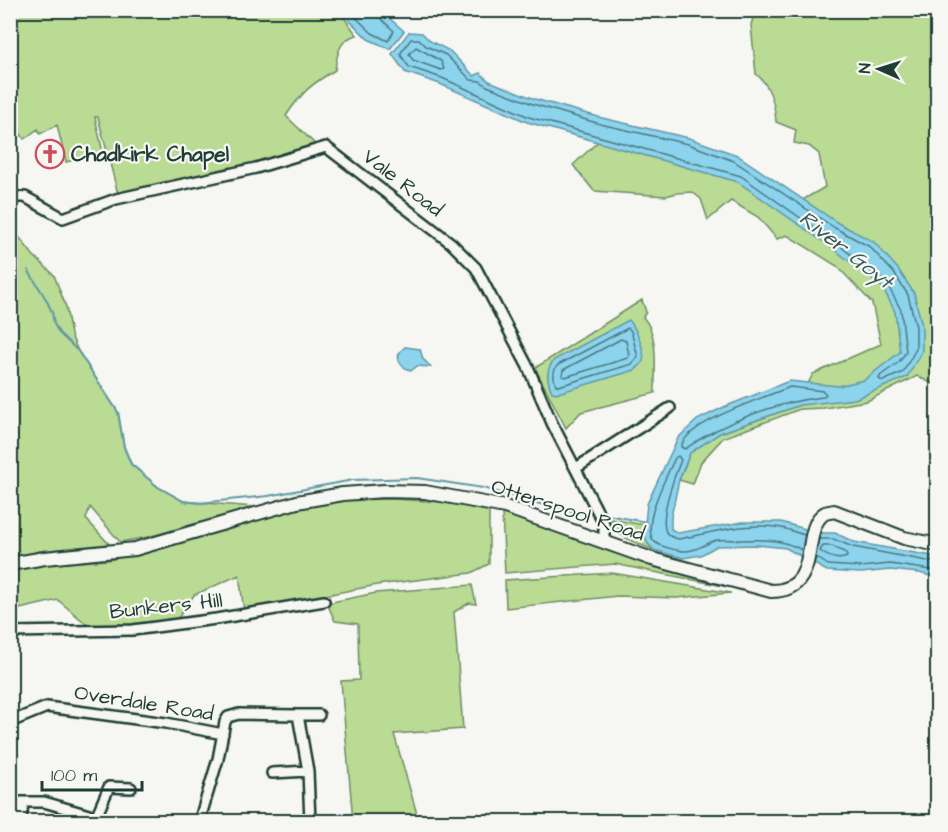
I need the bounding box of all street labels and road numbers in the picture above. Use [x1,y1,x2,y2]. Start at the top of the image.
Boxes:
street label: Vale Road [357,142,450,224]
street label: Otterspool Road [487,472,649,550]
street label: Bunkers Hill [108,586,224,626]
street label: Overdale Road [72,678,216,728]

